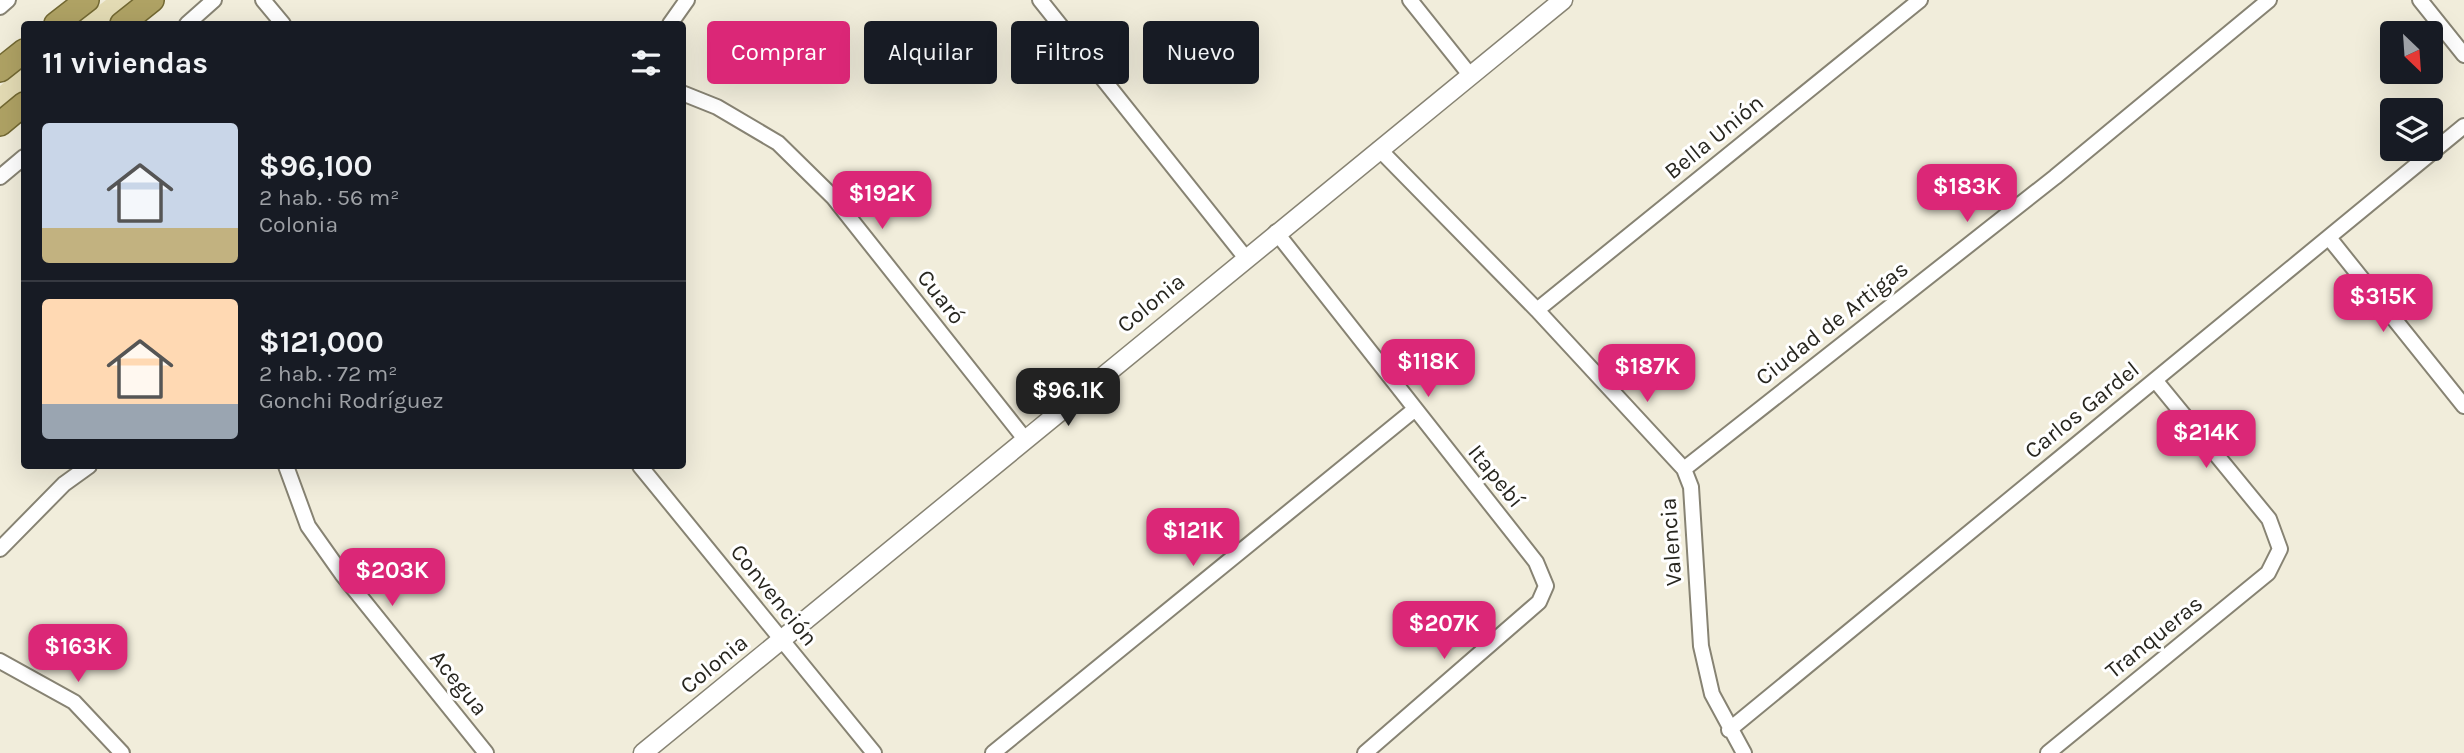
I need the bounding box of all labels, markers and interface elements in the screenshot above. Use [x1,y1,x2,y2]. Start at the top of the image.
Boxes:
chip: Comprar [707,21,850,84]
chip: Alquilar [864,21,997,84]
chip: Filtros [1011,21,1129,84]
chip: Nuevo [1143,21,1259,84]
north arrow [2380,21,2443,84]
map controls [2380,21,2443,161]
icon: filters [627,44,665,82]
text: 11 viviendas [42,45,208,81]
street label: Bella Unión [1659,89,1769,185]
button: layers [2380,98,2443,161]
text: $96,100 [259,148,372,184]
icon: home [98,151,182,235]
pin: $183K [1918,164,2016,224]
pin: $192K [833,172,931,231]
text: $183K [1933,173,2001,200]
text: $192K [848,180,916,207]
text: 2 hab. · 56 m² [259,184,399,211]
text: Colonia [259,211,338,238]
street label: Ciudad de Artigas [1750,255,1914,391]
street label: Cuaró [911,264,971,330]
street label: Colonia [1112,268,1190,338]
pin: $315K [2334,274,2432,334]
text: $315K [2350,283,2416,310]
text: $121,000 [259,324,384,360]
icon: home [98,327,182,411]
pin: $118K [1379,340,1477,399]
pin: $187K [1598,344,1696,404]
text: $118K [1397,348,1459,375]
text: $187K [1614,353,1680,380]
street label: Carlos Gardel [2019,356,2145,464]
text: 2 hab. · 72 m² [259,360,397,387]
pin: $96.1K [1011,368,1125,428]
text: $96.1K [1032,377,1104,404]
text: Gonchi Rodríguez [259,387,443,414]
pin: $214K [2157,410,2255,470]
text: $214K [2173,419,2239,446]
street label: Itapebí [1462,439,1530,513]
street label: Valencia [1654,497,1688,587]
pin: $121K [1144,508,1242,568]
text: $121K [1162,517,1224,544]
street label: Convención [725,539,823,651]
pin: $203K [343,548,441,608]
text: $203K [355,557,429,584]
street label: Tranqueras [2100,590,2208,684]
pin: $207K [1395,602,1493,661]
text: $207K [1409,610,1479,637]
pin: $163K [29,624,127,684]
street label: Colonia [675,629,753,699]
text: $163K [44,633,112,660]
street label: Acegua [424,645,494,721]

